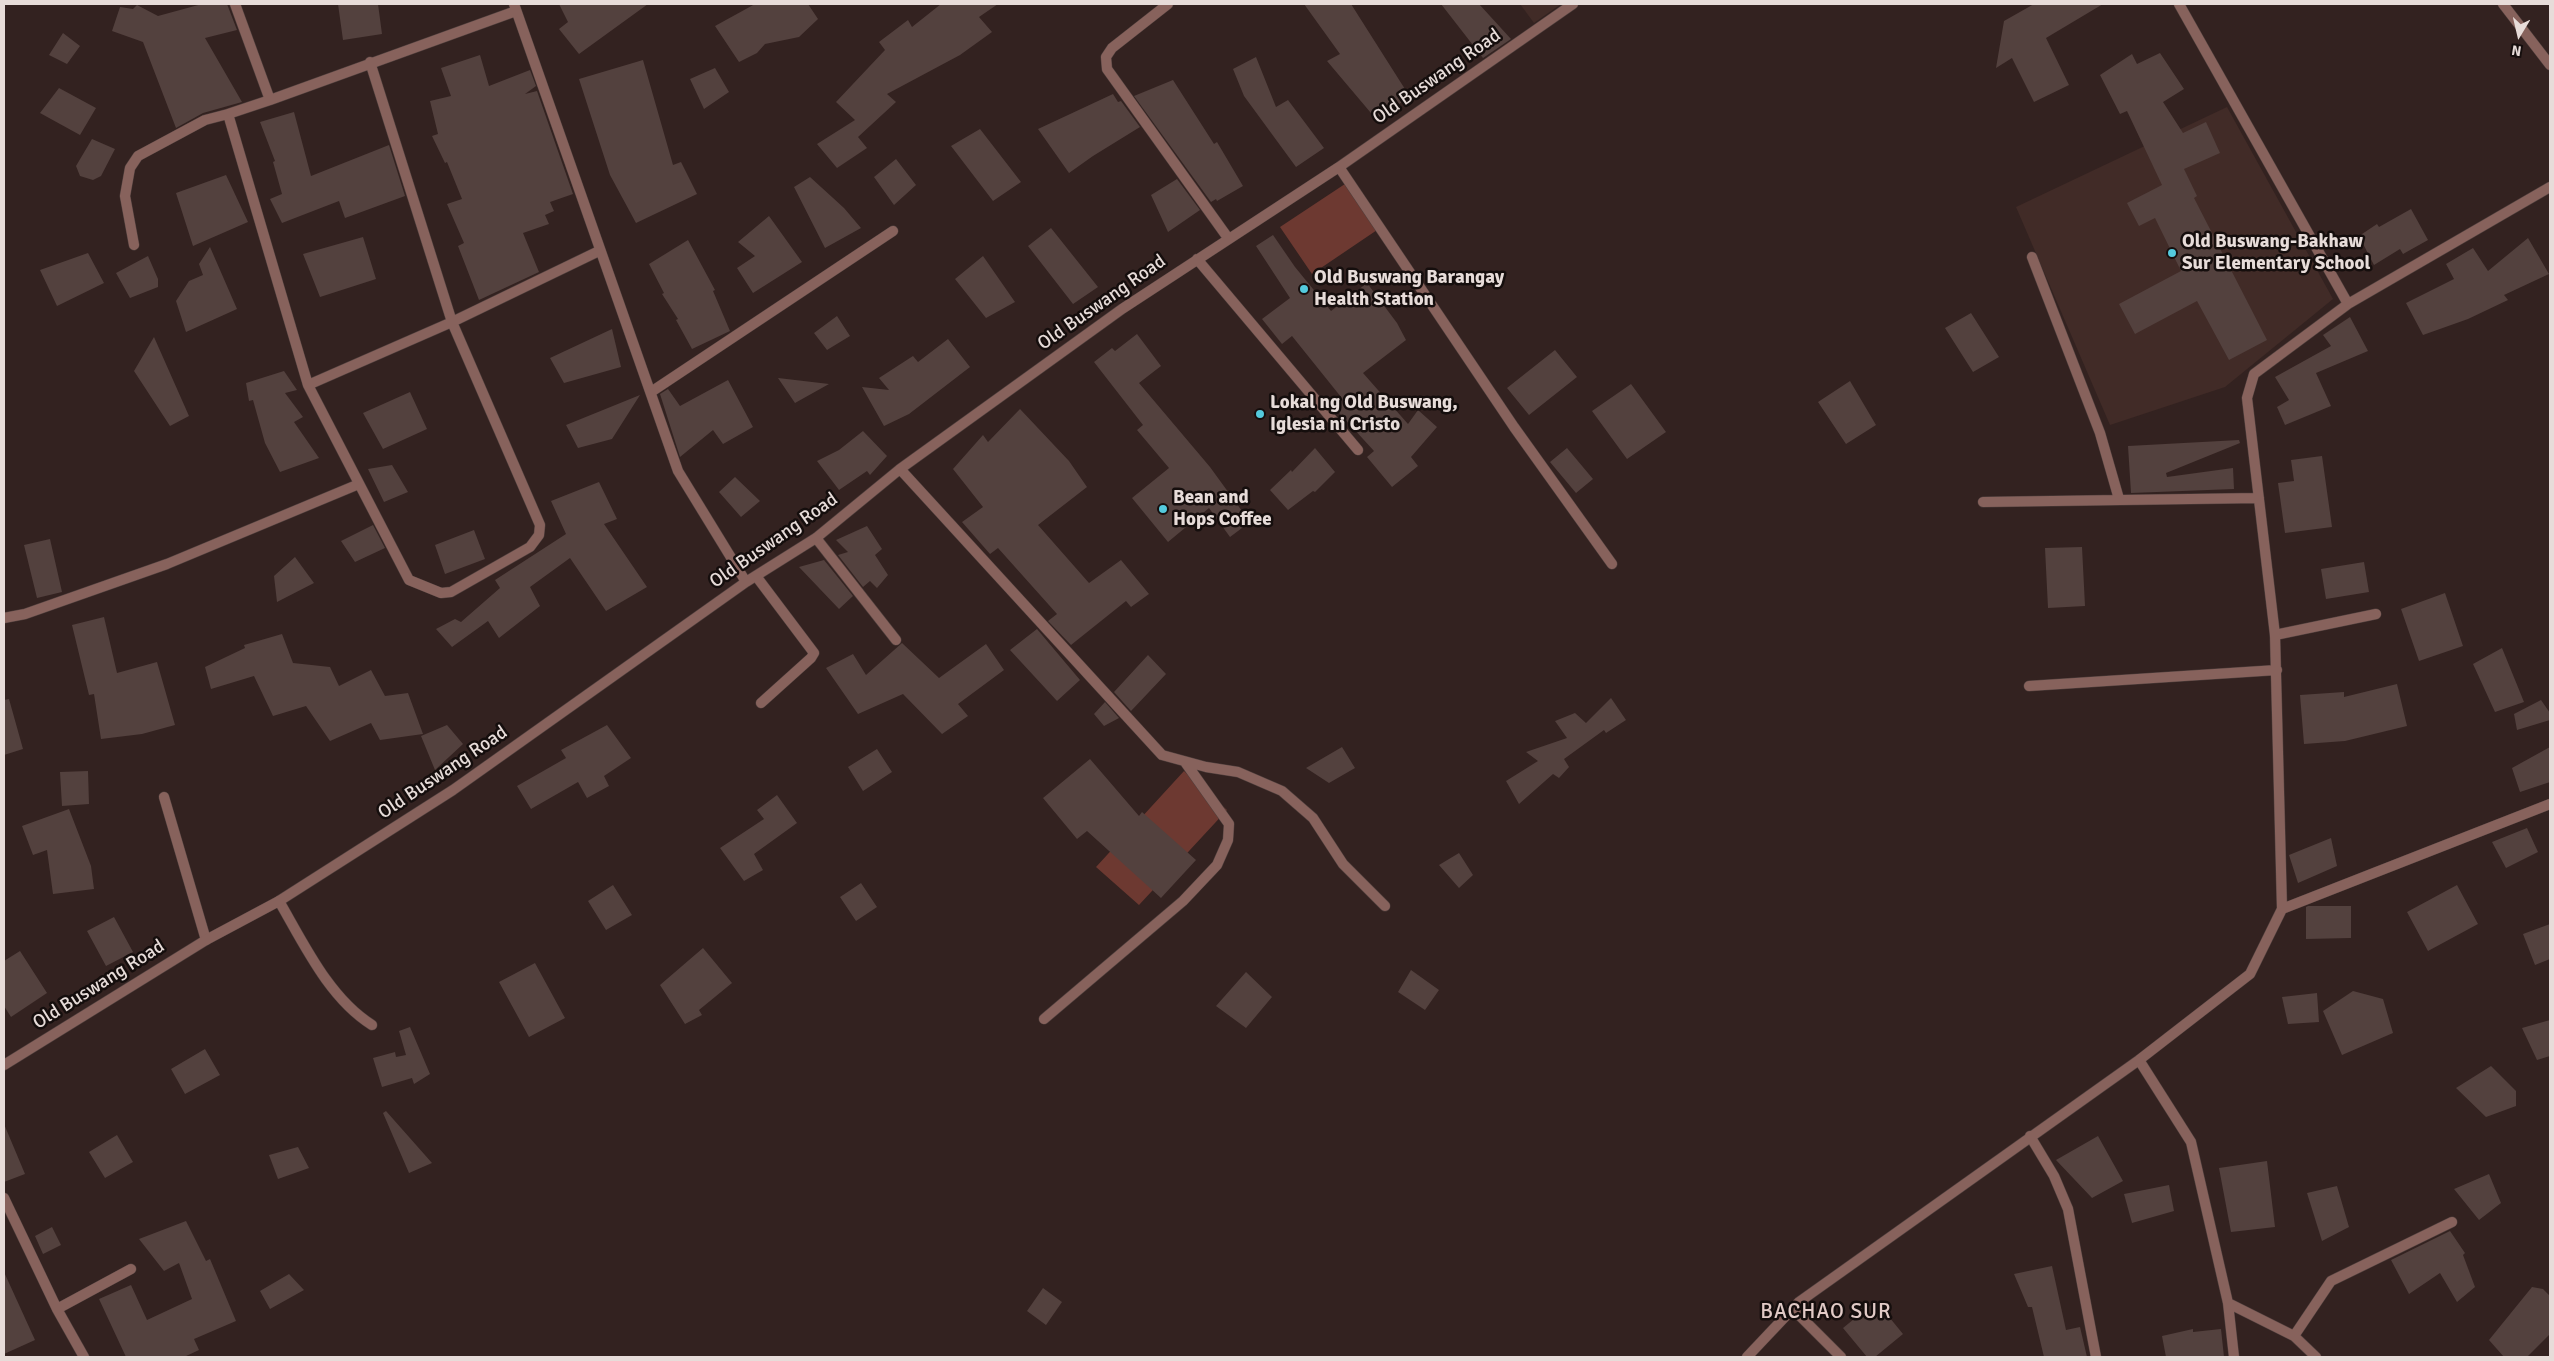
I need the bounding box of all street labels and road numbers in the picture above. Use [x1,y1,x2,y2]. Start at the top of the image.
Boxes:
street label: Old Buswang Road [1369,24,1505,130]
street label: Old Buswang Road [1034,250,1170,356]
street label: Old Buswang Road [706,488,842,594]
street label: Old Buswang Road [374,721,512,825]
street label: Old Buswang Road [29,935,169,1035]

